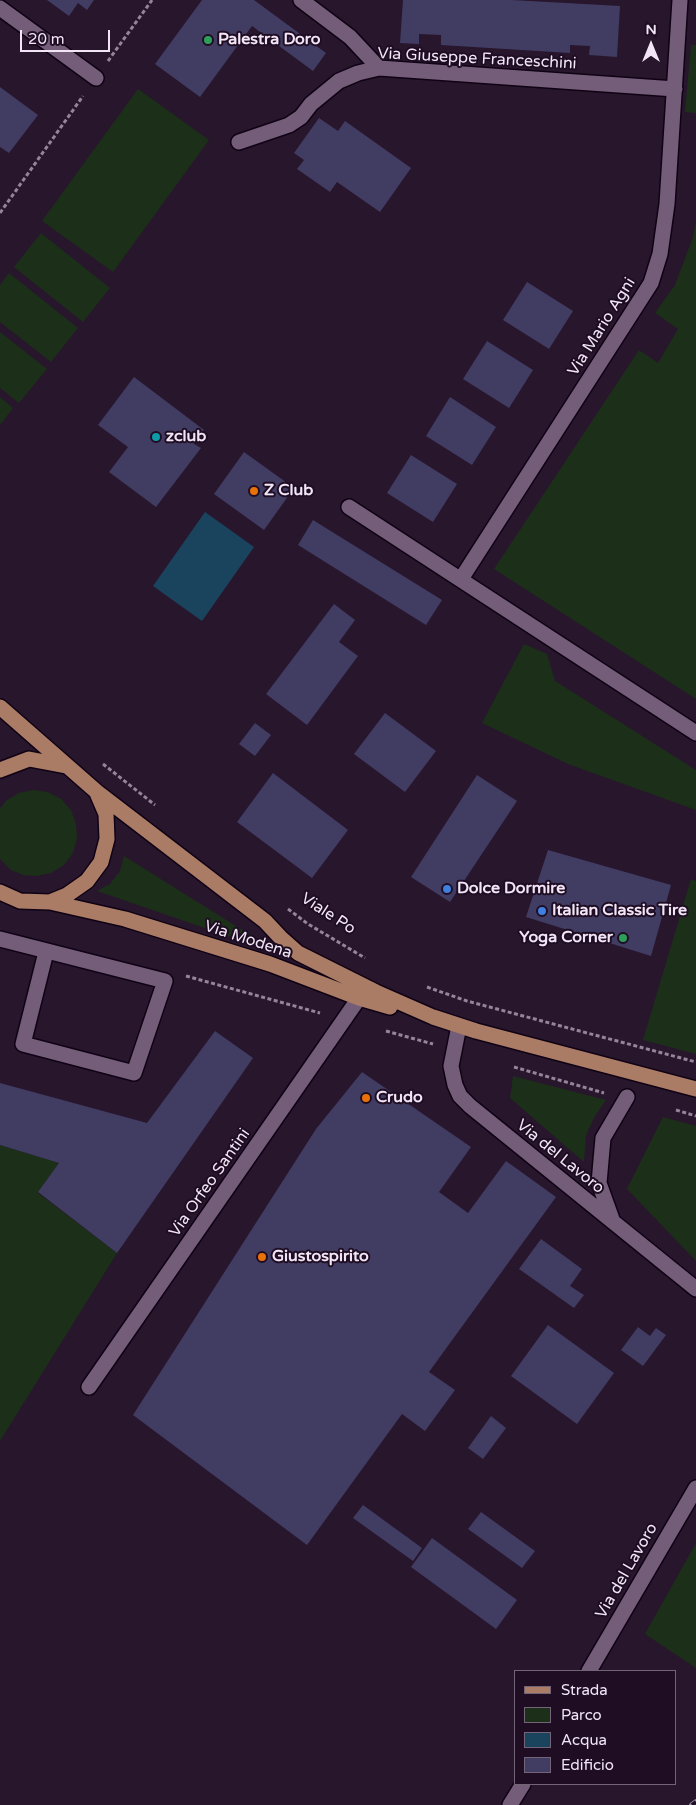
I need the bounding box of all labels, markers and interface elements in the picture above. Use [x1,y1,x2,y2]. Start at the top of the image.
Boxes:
scale bar [22,20,112,52]
north arrow [626,20,676,70]
text: N [645,21,657,38]
text: 20 m [28,30,65,48]
place label: Palestra Doro [218,30,320,50]
marker: Palestra Doro [202,34,214,46]
street label: Via Giuseppe Franceschini [377,44,577,74]
street label: Via Mario Agni [564,274,640,380]
place label: zclub [166,427,206,447]
marker: zclub [150,431,162,443]
place label: Z Club [264,481,313,501]
marker: Z Club [248,485,260,497]
place label: Dolce Dormire [457,879,565,899]
marker: Dolce Dormire [441,883,453,895]
street label: Viale Po [297,889,359,939]
place label: Italian Classic Tire [552,901,687,921]
marker: Italian Classic Tire [536,905,548,917]
street label: Via Modena [202,917,294,963]
place label: Yoga Corner [519,928,613,948]
marker: Yoga Corner [617,932,629,944]
place label: Crudo [376,1088,423,1108]
marker: Crudo [360,1092,372,1104]
street label: Via del Lavoro [512,1116,608,1198]
street label: Via Orfeo Santini [165,1125,255,1241]
place label: Giustospirito [272,1247,369,1267]
marker: Giustospirito [256,1251,268,1263]
street label: Via del Lavoro [592,1520,662,1622]
legend [514,1670,676,1785]
text: Strada [561,1681,608,1699]
text: Parco [561,1706,602,1724]
text: Acqua [561,1731,607,1749]
text: Edificio [561,1756,614,1774]

